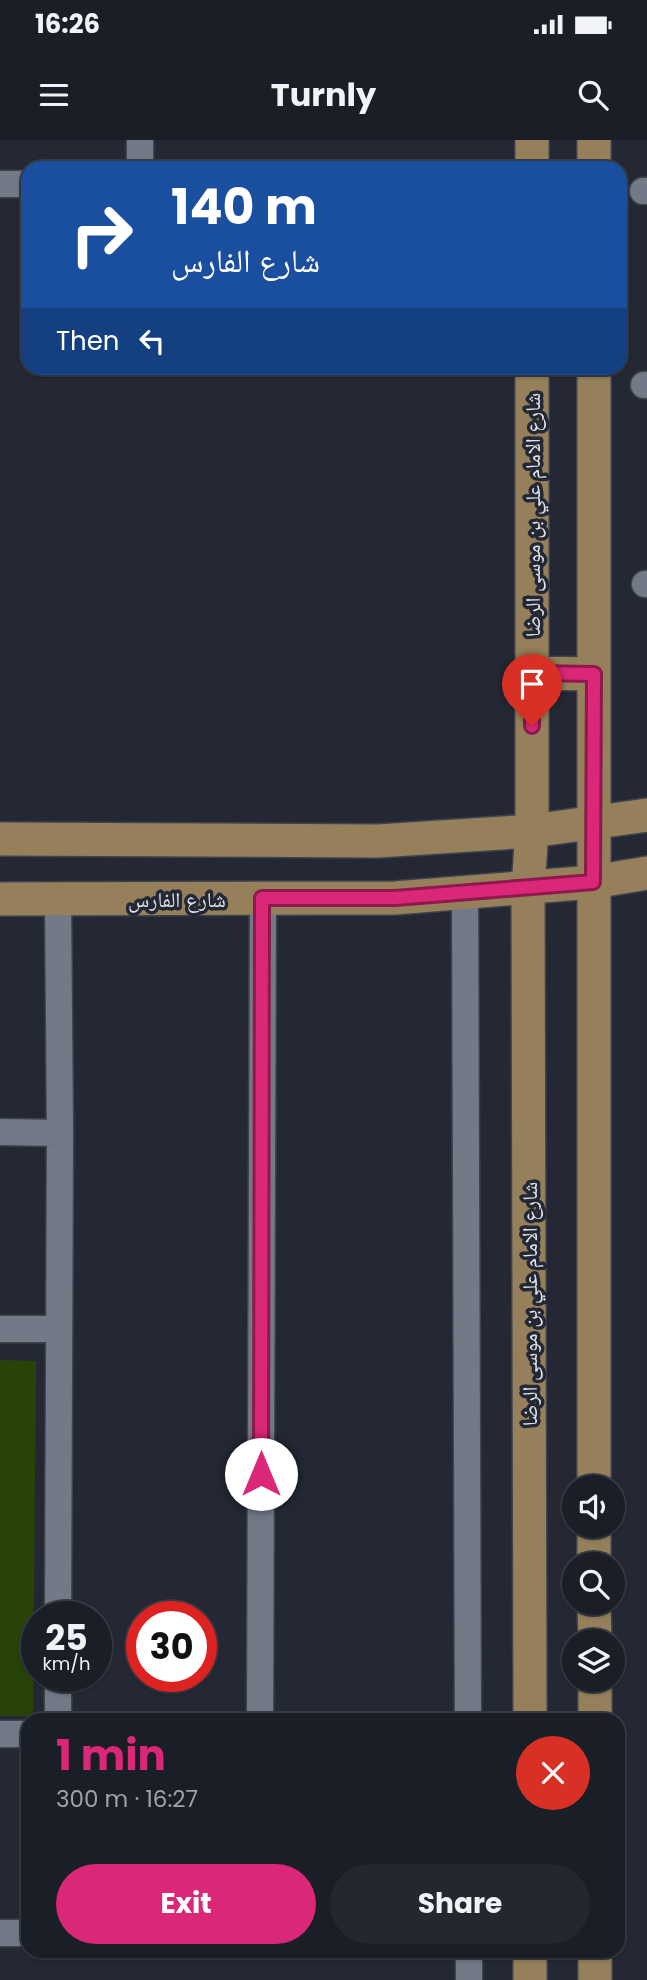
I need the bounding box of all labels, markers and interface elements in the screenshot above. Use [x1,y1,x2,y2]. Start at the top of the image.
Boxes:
text: 16:26 [35,6,100,42]
text: Turnly [271,72,376,117]
icon: menu [35,76,73,114]
icon: search [574,76,612,114]
text: 140 m [171,173,317,241]
icon: right [56,189,147,280]
text: شارع الفارس [171,238,320,283]
icon: left [133,322,171,360]
text: Then [56,323,119,359]
street label: شارع الامام علي بن موسى الرضا [518,393,549,637]
pin [502,654,562,726]
icon: arrive [513,665,551,703]
street label: شارع الفارس [128,885,226,914]
street label: شارع الامام علي بن موسى الرضا [515,1182,546,1426]
position arrow [224,1437,298,1511]
map controls [562,1475,625,1692]
button: sound [562,1475,625,1538]
button: search [562,1552,625,1615]
speed limit sign: 30 [126,1601,217,1692]
text: 25 [45,1613,88,1662]
button: layers [562,1629,625,1692]
text: km/h [43,1651,90,1676]
text: 1 min [56,1726,166,1785]
button: close [516,1736,590,1810]
text: 300 m · 16:27 [56,1783,198,1815]
button: Exit [56,1864,316,1944]
button: Share [330,1864,590,1944]

